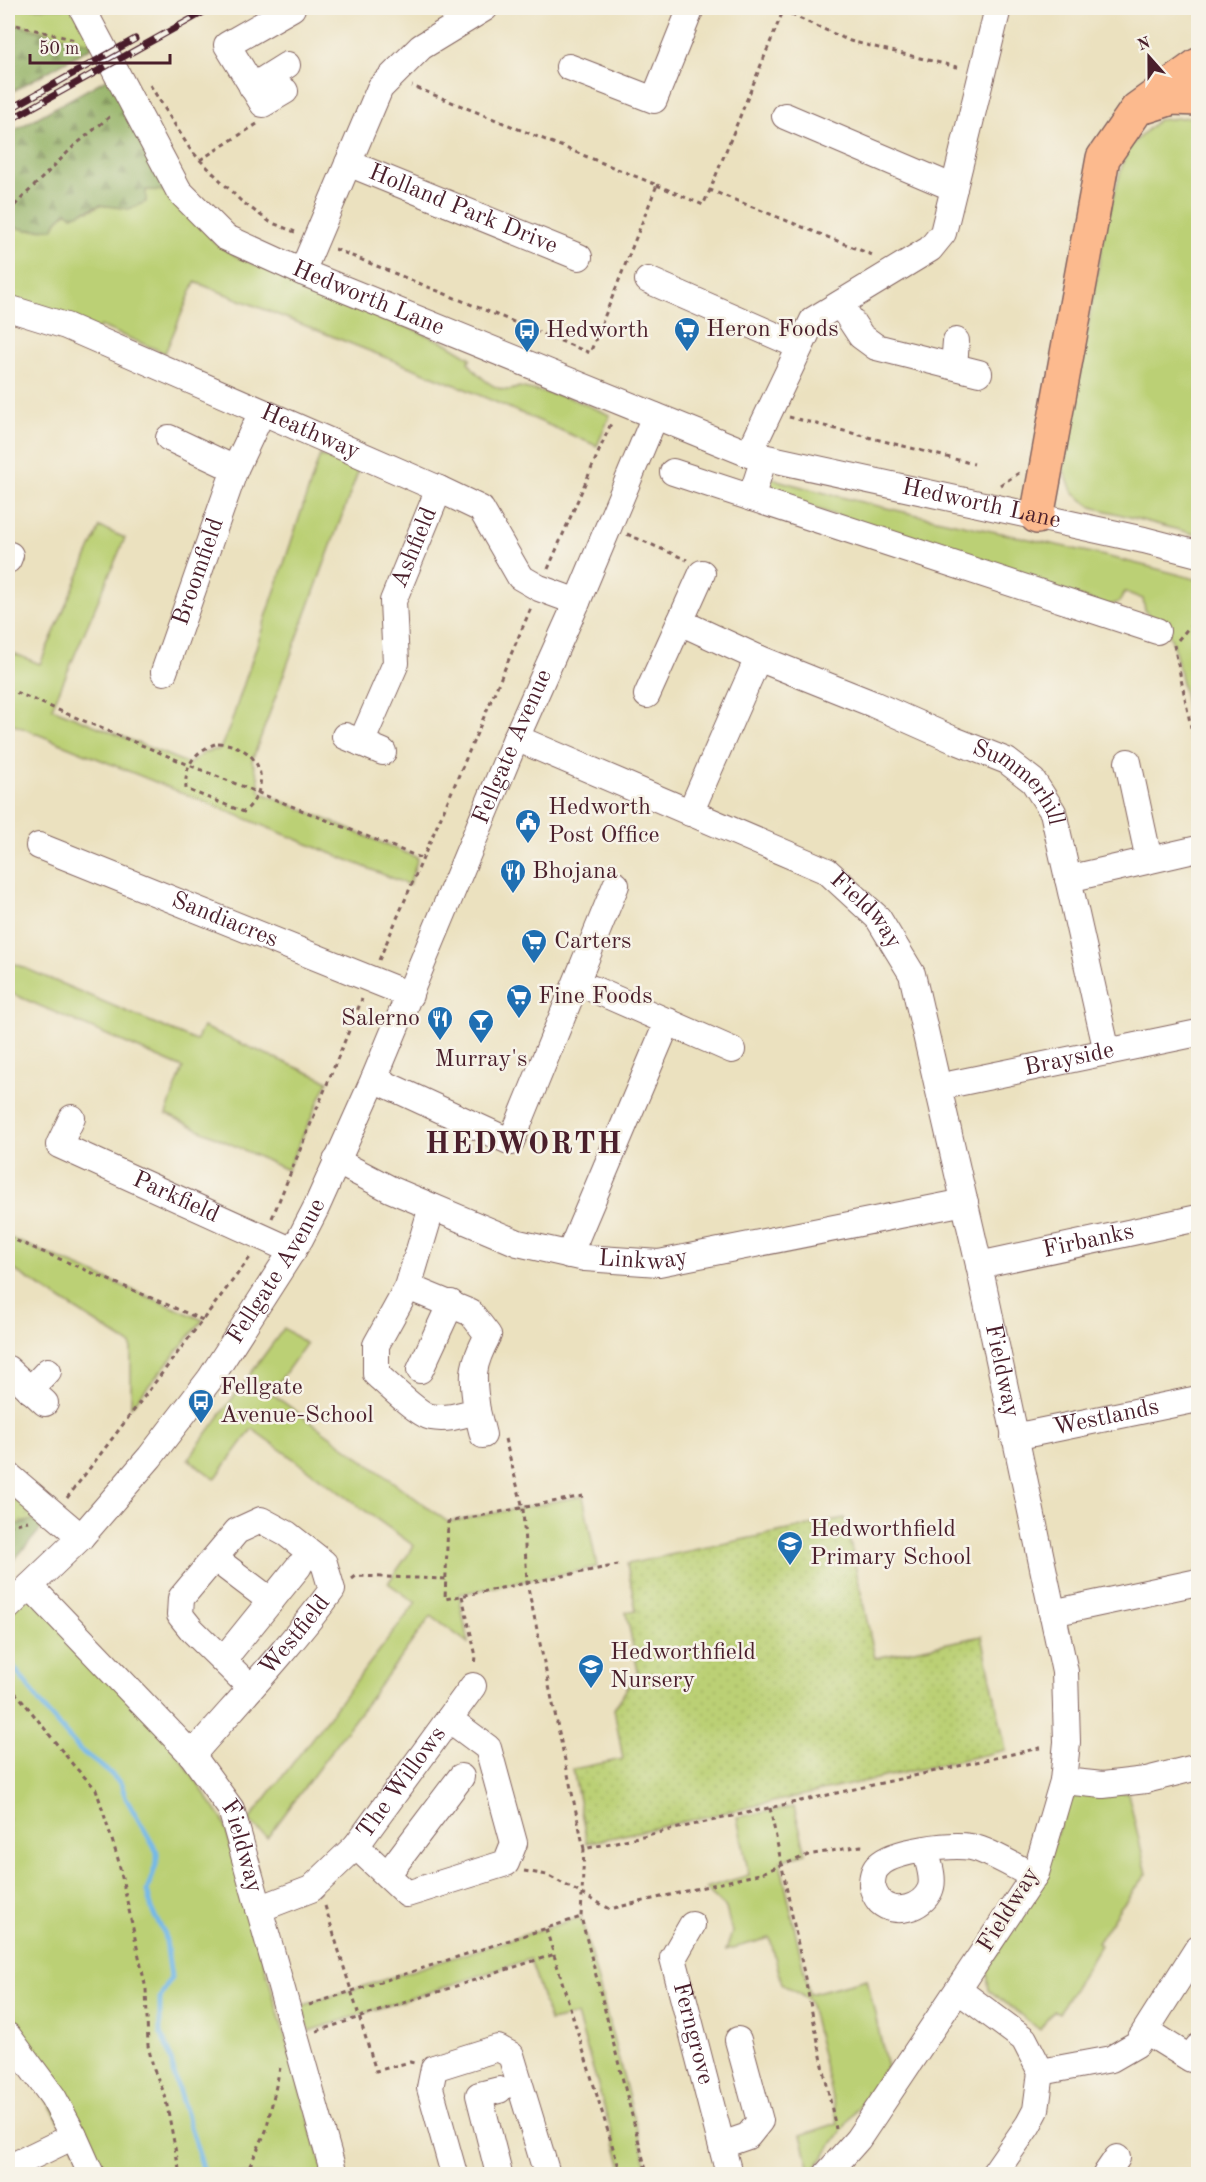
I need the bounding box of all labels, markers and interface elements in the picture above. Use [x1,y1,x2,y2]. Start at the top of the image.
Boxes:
scale bar [30,27,170,65]
north arrow [1119,27,1179,87]
text: N [1136,35,1154,55]
text: 50 m [39,40,79,58]
street label: Holland Park Drive [365,161,561,259]
street label: Hedworth Lane [288,257,447,341]
supermarket icon: Heron Foods [672,315,702,353]
bus stop icon: Hedworth [512,316,542,354]
place label: Heron Foods [706,318,839,342]
place label: Hedworth [546,319,649,343]
street label: Heathway [257,401,363,465]
street label: Hedworth Lane [900,476,1063,533]
street label: Ashfield [388,504,442,591]
street label: Broomfield [169,515,229,629]
street label: Fellgate Avenue [469,666,557,828]
street label: Summerhill [969,736,1068,827]
place label: Hedworth Post Office [548,796,659,848]
public building icon: Hedworth Post Office [513,807,543,845]
restaurant icon: Bhojana [498,857,528,895]
place label: Bhojana [532,860,618,884]
street label: Fieldway [825,868,906,953]
street label: Sandiacres [168,888,281,953]
supermarket icon: Carters [519,927,549,965]
place label: Carters [554,930,631,954]
supermarket icon: Fine Foods [504,982,534,1020]
place label: Fine Foods [538,985,653,1009]
restaurant icon: Salerno [425,1004,455,1042]
place label: Salerno [341,1007,420,1031]
bar icon: Murray's [466,1007,496,1045]
street label: Brayside [1022,1039,1116,1081]
place label: Murray's [435,1048,527,1072]
district label: HEDWORTH [425,1130,623,1160]
street label: Parkfield [129,1168,223,1228]
street label: Fellgate Avenue [224,1195,330,1349]
street label: Firbanks [1041,1220,1136,1263]
street label: Linkway [598,1245,691,1275]
street label: Fieldway [980,1322,1023,1420]
place label: Fellgate Avenue-School [220,1376,374,1428]
bus stop icon: Fellgate Avenue-School [186,1387,216,1425]
street label: Westlands [1051,1395,1161,1441]
place label: Hedworthfield Primary School [810,1518,972,1570]
school or university icon: Hedworthfield Primary School [775,1529,805,1567]
street label: Westfield [256,1591,335,1680]
place label: Hedworthfield Nursery [610,1641,756,1693]
school or university icon: Hedworthfield Nursery [576,1652,606,1690]
street label: The Willows [353,1722,451,1844]
street label: Fieldway [217,1795,266,1896]
street label: Fieldway [974,1863,1044,1957]
street label: Ferngrove [668,1980,717,2087]

